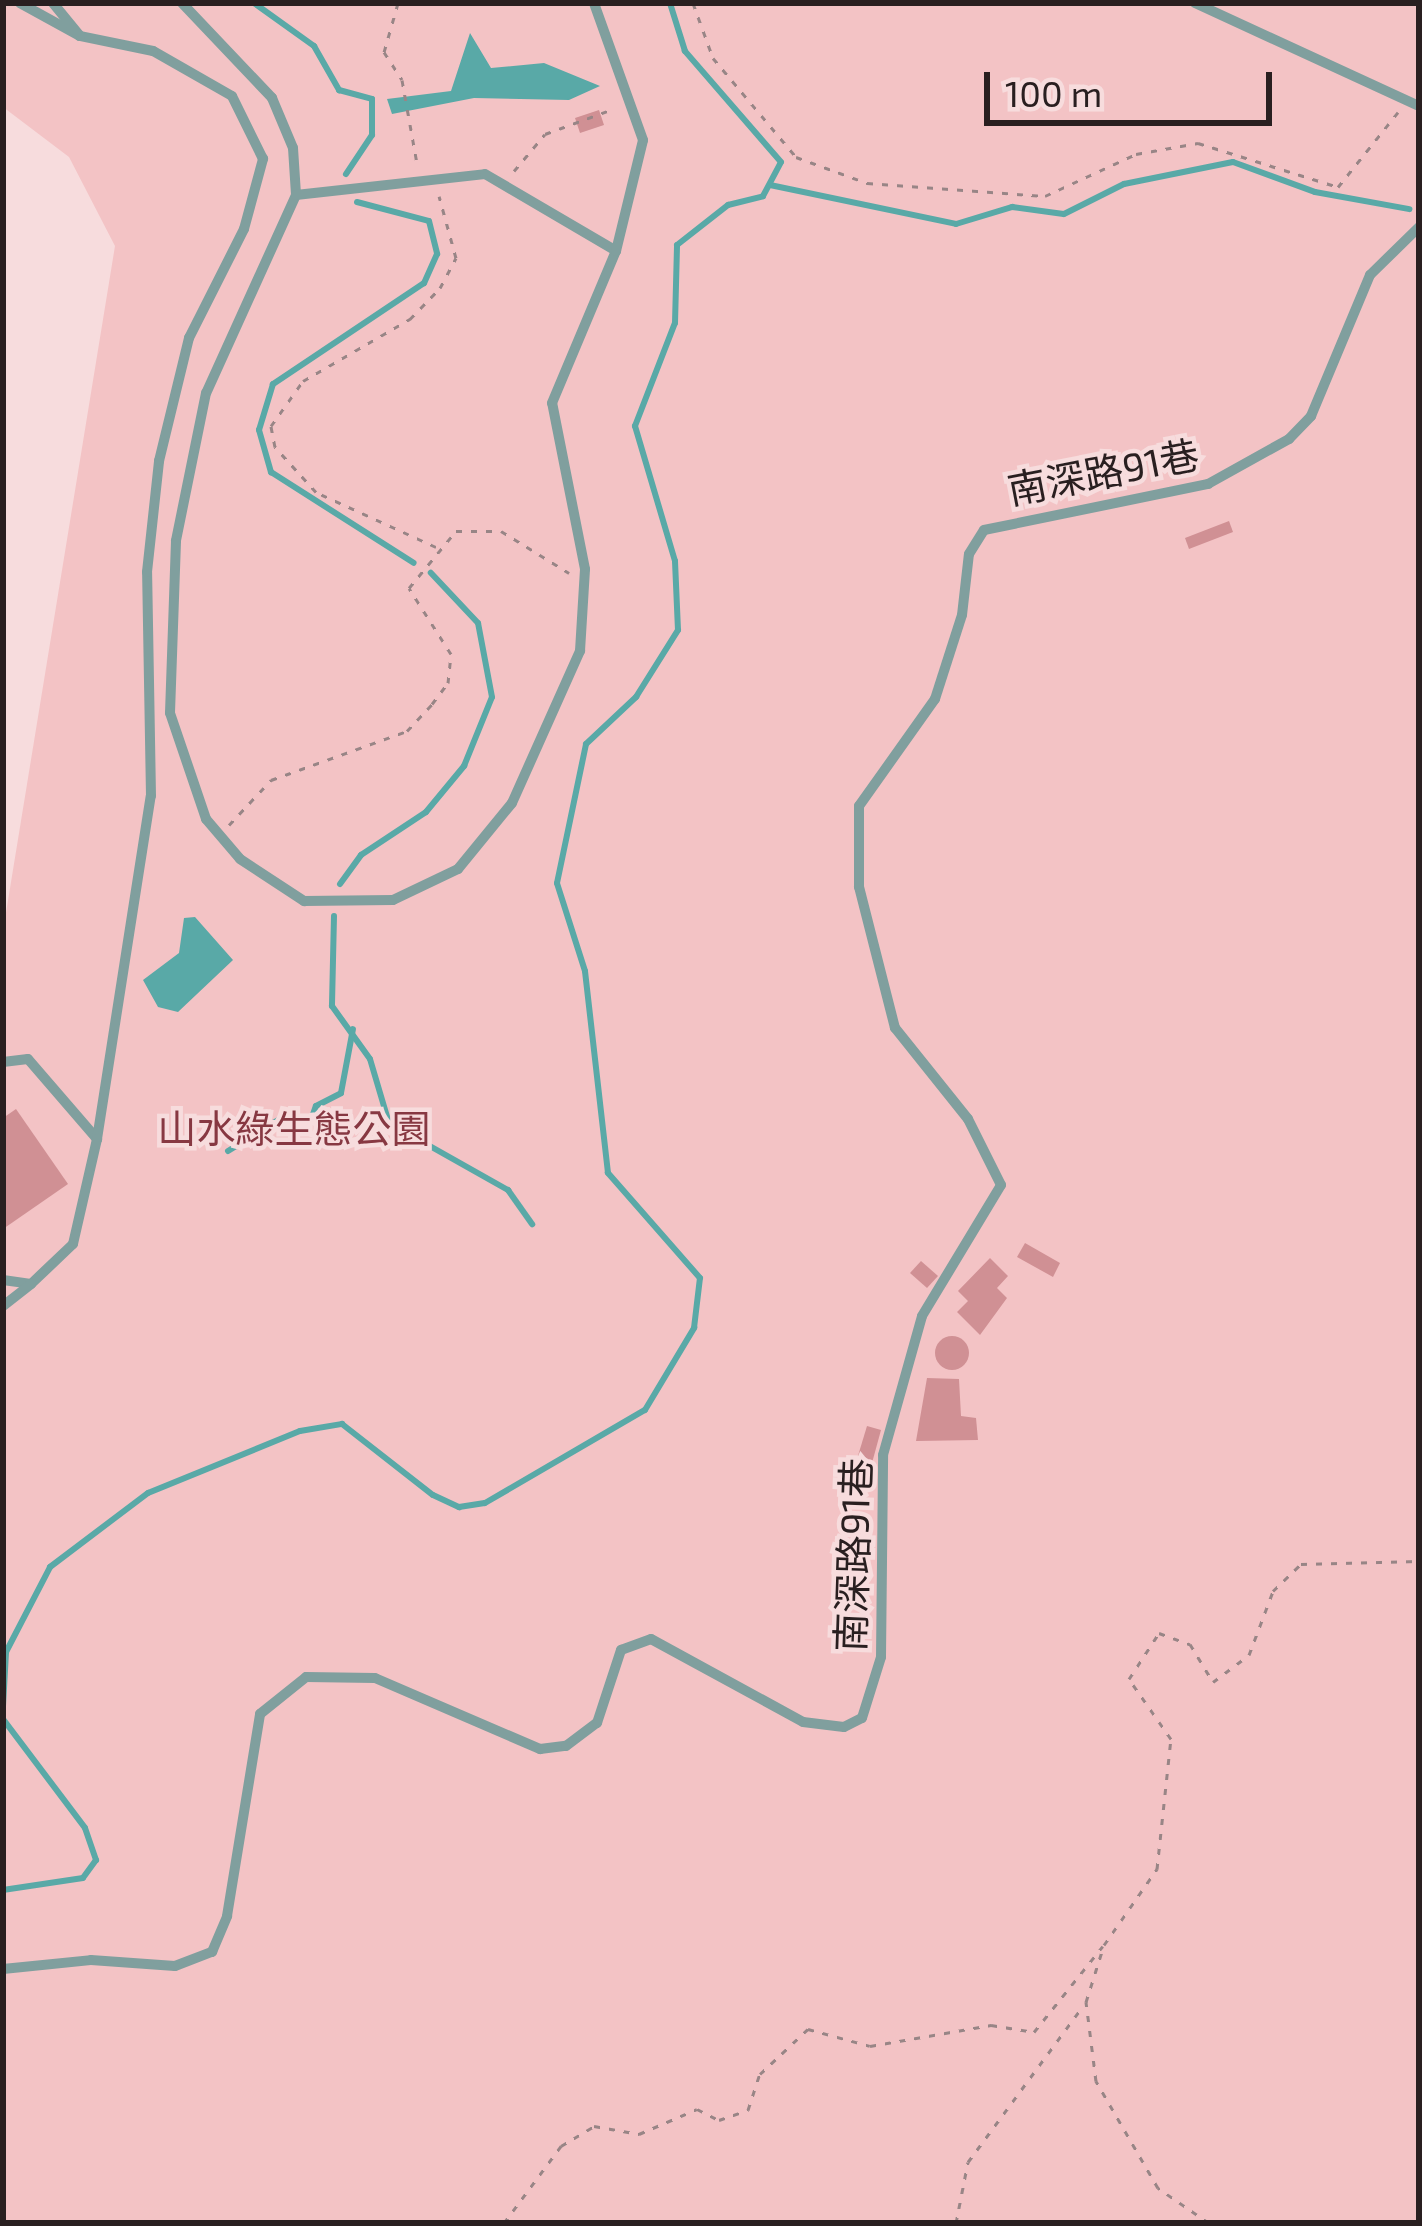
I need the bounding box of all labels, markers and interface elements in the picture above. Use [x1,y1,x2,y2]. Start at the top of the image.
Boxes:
scale bar [990,48,1278,122]
text: 100 m [1005,71,1102,114]
street label: 南深路91巷 [1003,431,1203,513]
park label: 山水綠生態公園 [158,1105,430,1151]
street label: 南深路91巷 [826,1457,880,1653]

